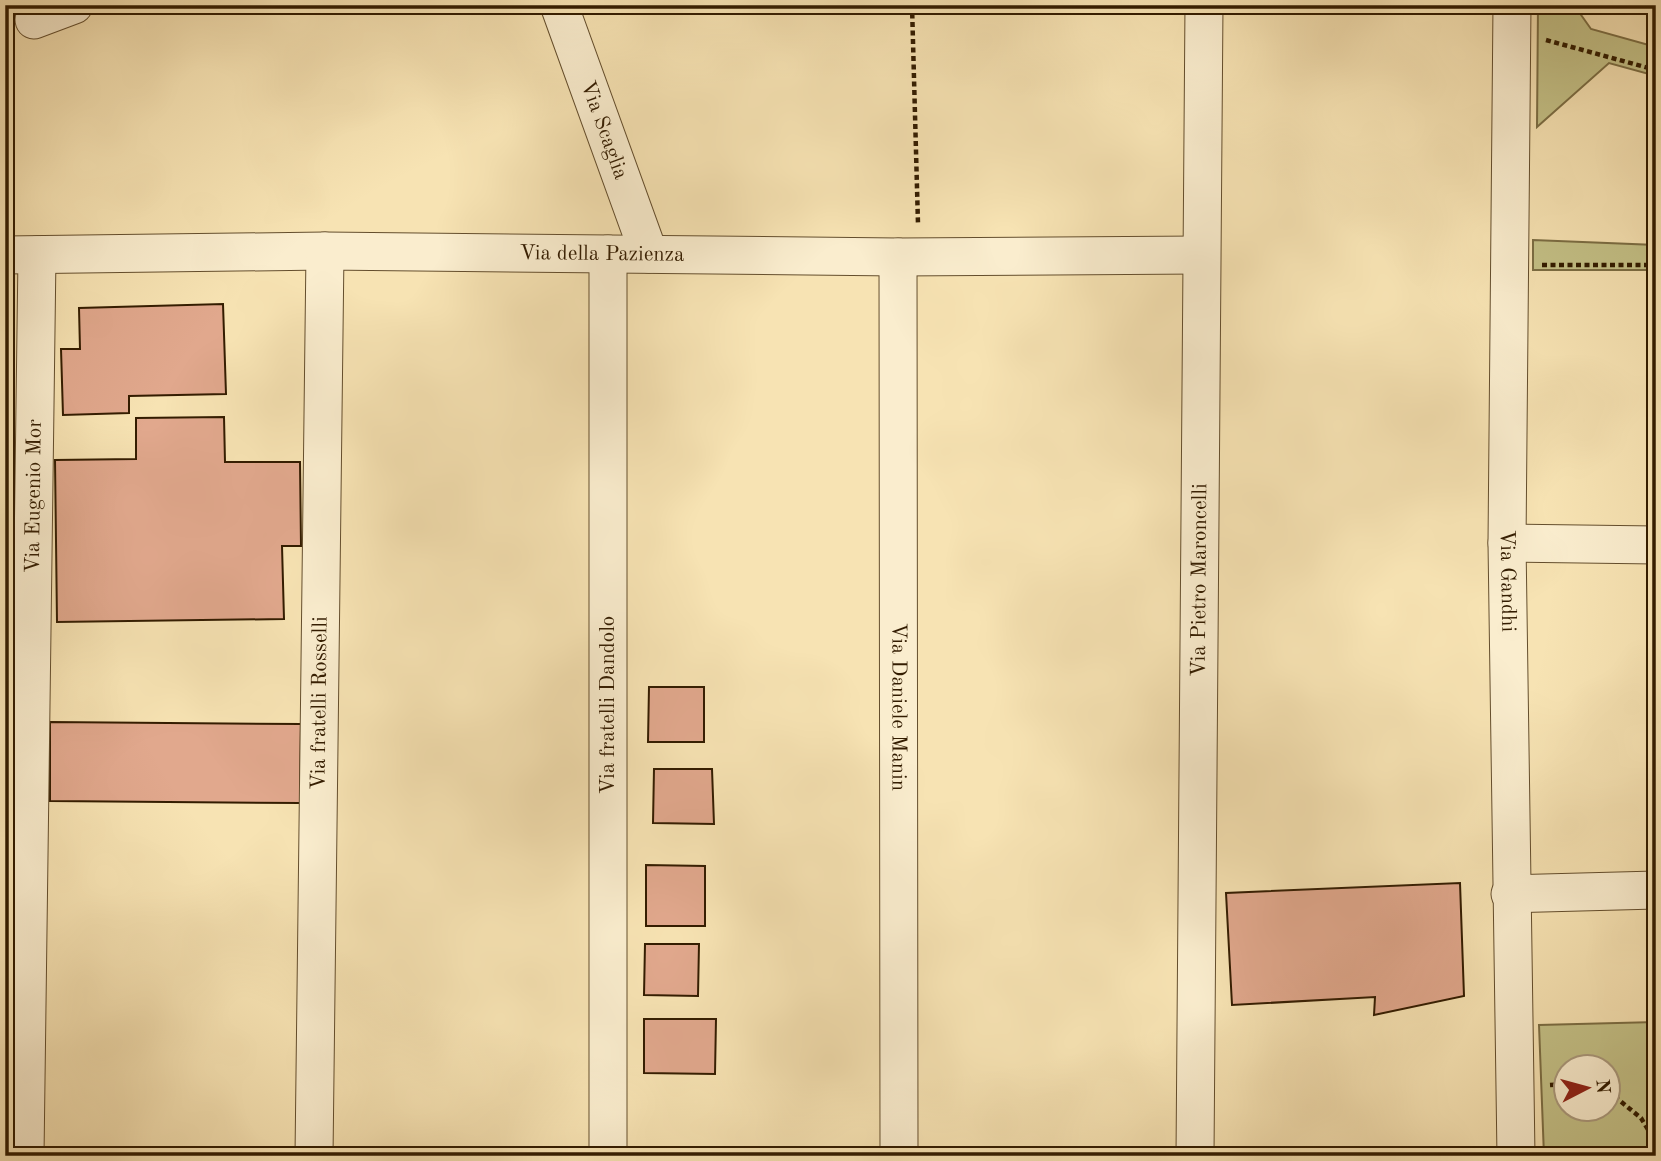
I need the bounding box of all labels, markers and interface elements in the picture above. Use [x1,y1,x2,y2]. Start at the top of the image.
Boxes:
street label: Via Scaglia [577,78,632,182]
street label: Via della Pazienza [519,243,684,265]
street label: Via Eugenio Mor [22,419,45,573]
street label: Via Pietro Maroncelli [1188,483,1211,677]
street label: Via Gandhi [1496,530,1519,632]
street label: Via fratelli Rosselli [308,616,331,790]
street label: Via fratelli Dandolo [598,616,619,794]
street label: Via Daniele Manin [888,623,909,791]
north arrow [1552,1052,1622,1122]
text: N [1591,1078,1612,1095]

